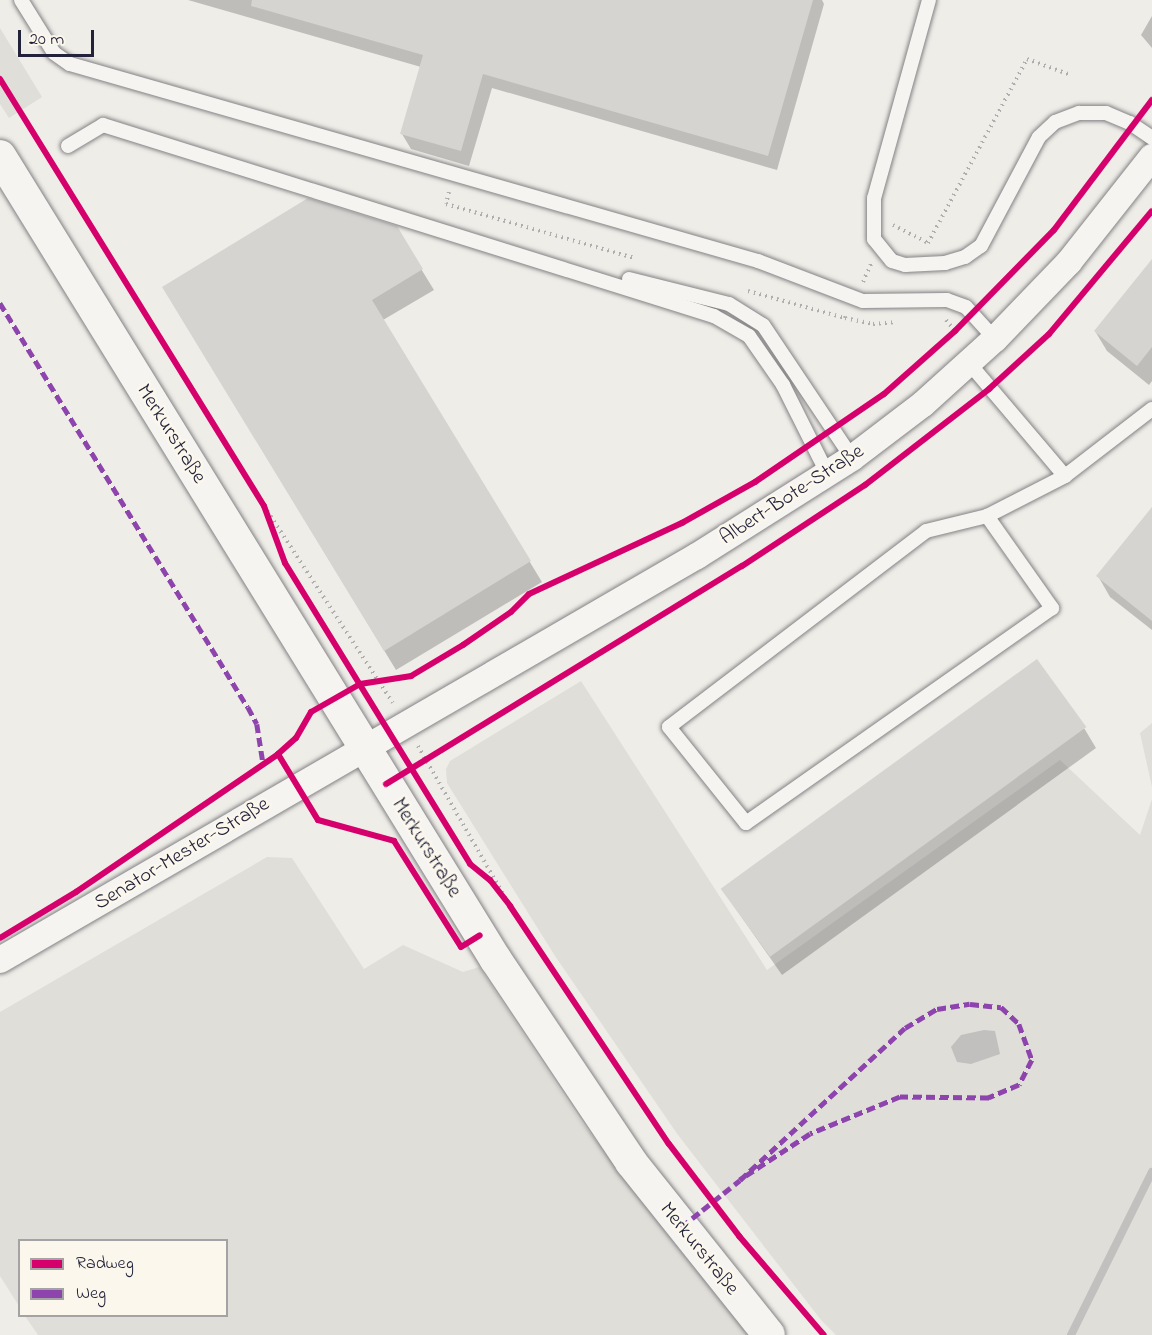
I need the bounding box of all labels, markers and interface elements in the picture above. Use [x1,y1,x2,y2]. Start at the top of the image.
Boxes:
scale bar [21,18,98,56]
text: 20 m [29,27,64,53]
street label: Merkurstraße [131,380,211,488]
street label: Albert-Bote-Straße [715,439,869,551]
street label: Senator-Mester-Straße [90,792,274,916]
street label: Merkurstraße [386,794,466,902]
street label: Merkurstraße [654,1197,744,1301]
legend [18,1239,228,1317]
text: Radweg [76,1251,134,1277]
text: Weg [76,1281,106,1307]

